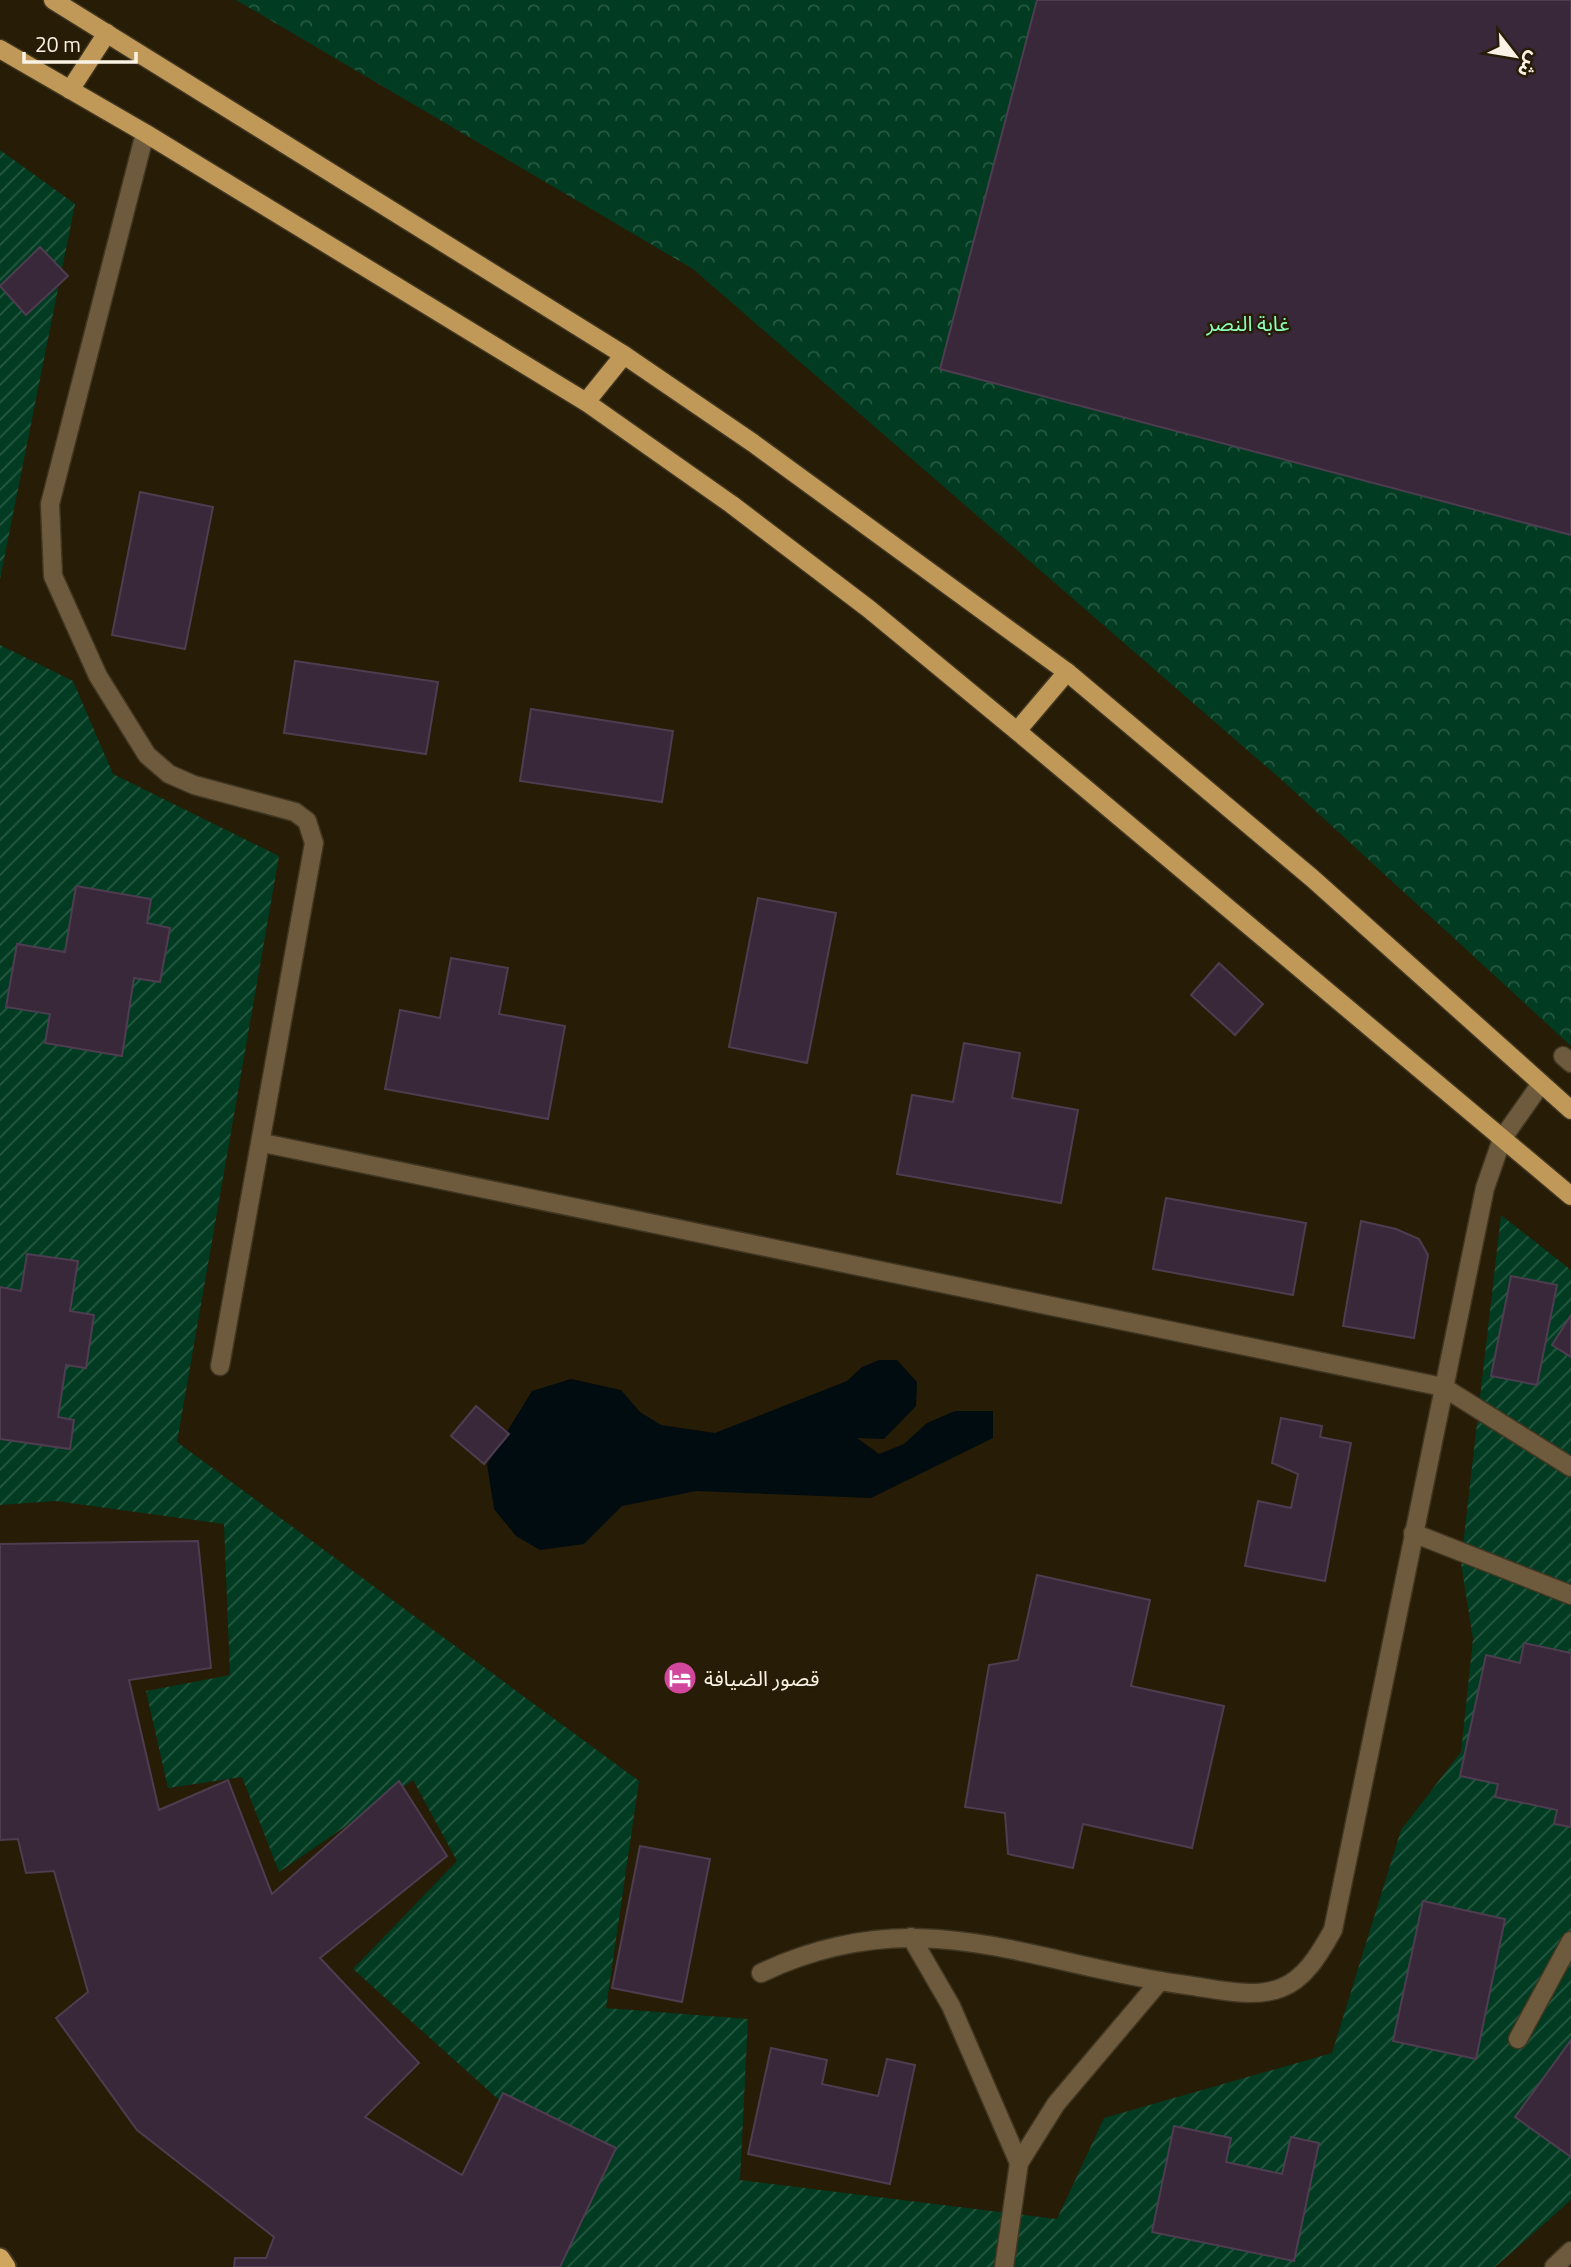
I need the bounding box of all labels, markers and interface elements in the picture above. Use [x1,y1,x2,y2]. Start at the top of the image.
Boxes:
scale bar [24,21,136,65]
north arrow [1480,21,1550,91]
text: 20 m [35,28,81,60]
text: ش [1511,46,1549,84]
park label: غابة النصر [1205,307,1290,339]
hotel icon: قصور الضيافة [661,1659,699,1697]
place label: قصور الضيافة [704,1662,819,1694]

